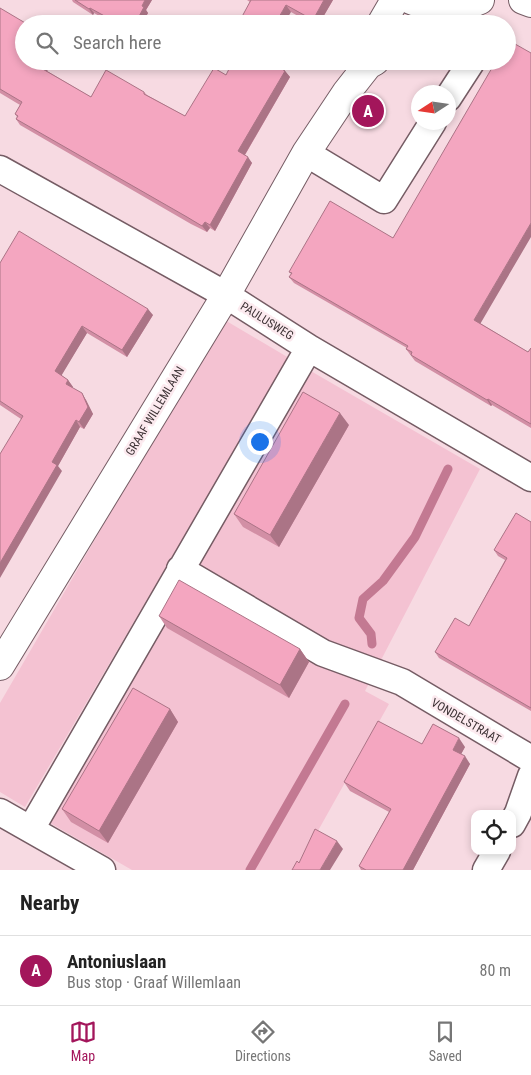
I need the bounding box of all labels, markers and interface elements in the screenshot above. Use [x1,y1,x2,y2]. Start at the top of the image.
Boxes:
search box [15,15,516,70]
icon: search [33,29,61,57]
text: Search here [73,31,161,54]
north arrow [411,85,456,130]
pin: A [352,92,384,130]
street label: PAULUSWEG [238,299,296,343]
street label: GRAAF WILLEMLAAN [123,364,187,458]
your location [247,429,273,455]
street label: VONDELSTRAAT [429,695,503,747]
map controls [471,810,516,855]
button: locate [471,810,516,855]
text: Nearby [20,891,79,915]
text: Antoniuslaan [67,950,166,973]
text: A [31,961,41,980]
text: 80 m [479,961,511,980]
text: Bus stop · Graaf Willemlaan [67,973,241,992]
tab: Map [69,1018,97,1064]
tab: Directions [235,1018,291,1064]
tab: Saved [429,1018,462,1064]

